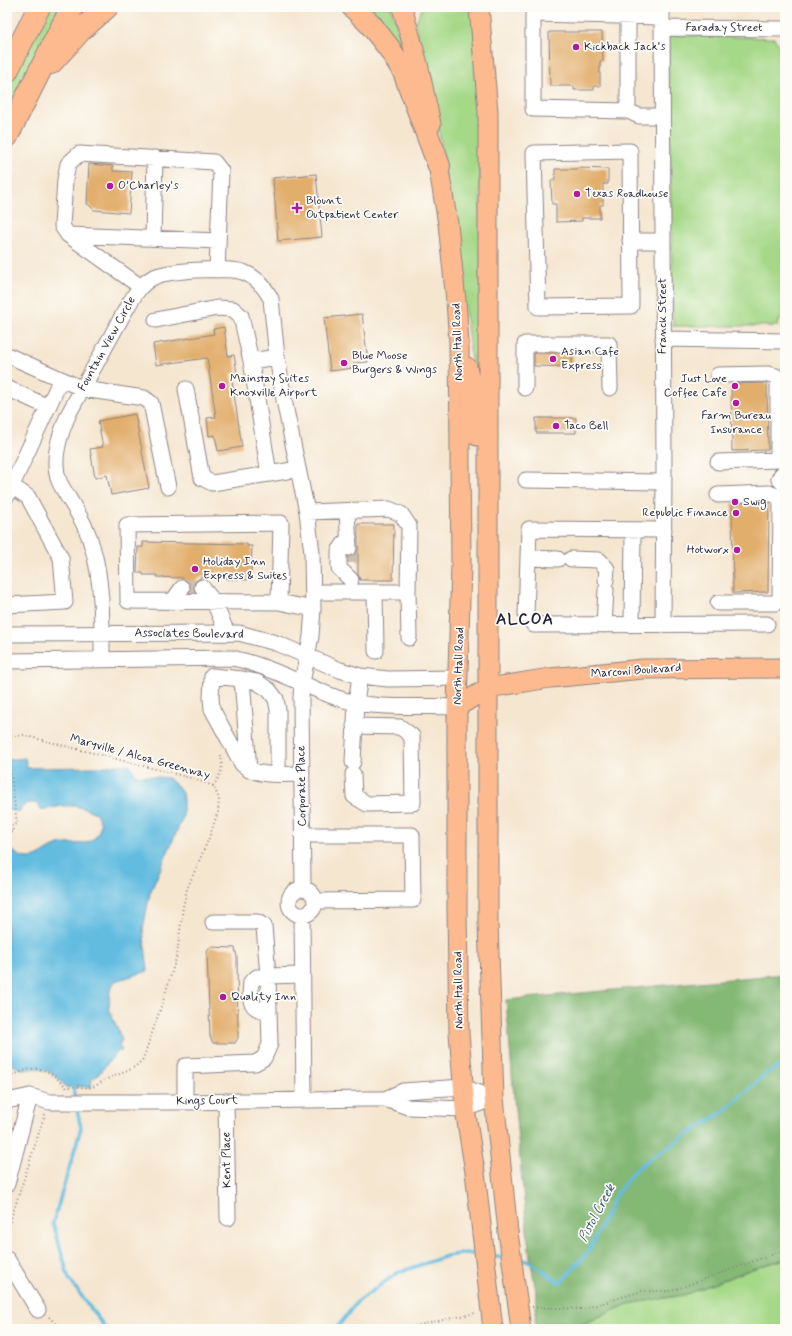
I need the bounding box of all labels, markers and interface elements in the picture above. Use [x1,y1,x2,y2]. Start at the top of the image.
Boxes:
street label: Faraday Street [685,20,763,36]
place label: Kickback Jack's [584,39,666,55]
marker: Kickback Jack's [571,42,581,52]
place label: O'Charley's [118,178,179,194]
marker: O'Charley's [105,181,115,191]
place label: Texas Roadhouse [585,186,668,202]
marker: Texas Roadhouse [572,189,582,199]
place label: Blount Outpatient Center [306,193,399,223]
marker: Blount Outpatient Center [291,202,303,214]
street label: Franck Street [655,277,671,354]
street label: Fountain View Circle [74,294,140,394]
street label: North Hall Road [449,303,467,381]
place label: Asian Cafe Express [561,344,619,374]
place label: Blue Moose Burgers & Wings [352,348,438,378]
marker: Asian Cafe Express [548,354,558,364]
marker: Blue Moose Burgers & Wings [339,358,349,368]
place label: Mainstay Suites Knoxville Airport [230,371,317,401]
place label: Just Love Coffee Cafe [664,371,727,401]
marker: Mainstay Suites Knoxville Airport [217,381,227,391]
marker: Just Love Coffee Cafe [730,381,740,391]
marker: Farm Bureau Insurance [731,398,741,408]
place label: Farm Bureau Insurance [701,408,771,438]
place label: Taco Bell [564,418,609,434]
marker: Taco Bell [551,421,561,431]
place label: Swig [743,494,766,510]
marker: Swig [730,497,740,507]
place label: Republic Finance [642,505,728,521]
marker: Republic Finance [731,508,741,518]
place label: Hotworx [687,542,729,558]
marker: Hotworx [732,545,742,555]
place label: Holiday Inn Express & Suites [203,554,287,584]
marker: Holiday Inn Express & Suites [190,564,200,574]
district label: ALCOA [496,609,554,630]
street label: Associates Boulevard [134,625,244,643]
street label: North Hall Road [450,627,468,705]
street label: Marconi Boulevard [590,660,682,682]
street label: Maryville / Alcoa Greenway [68,731,212,783]
street label: Corporate Place [293,745,311,827]
street label: North Hall Road [450,951,468,1029]
place label: Quality Inn [231,989,296,1005]
marker: Quality Inn [218,992,228,1002]
street label: Kings Court [176,1092,238,1110]
street label: Kent Place [219,1132,235,1188]
water label: Pistol Creek [575,1180,620,1245]

